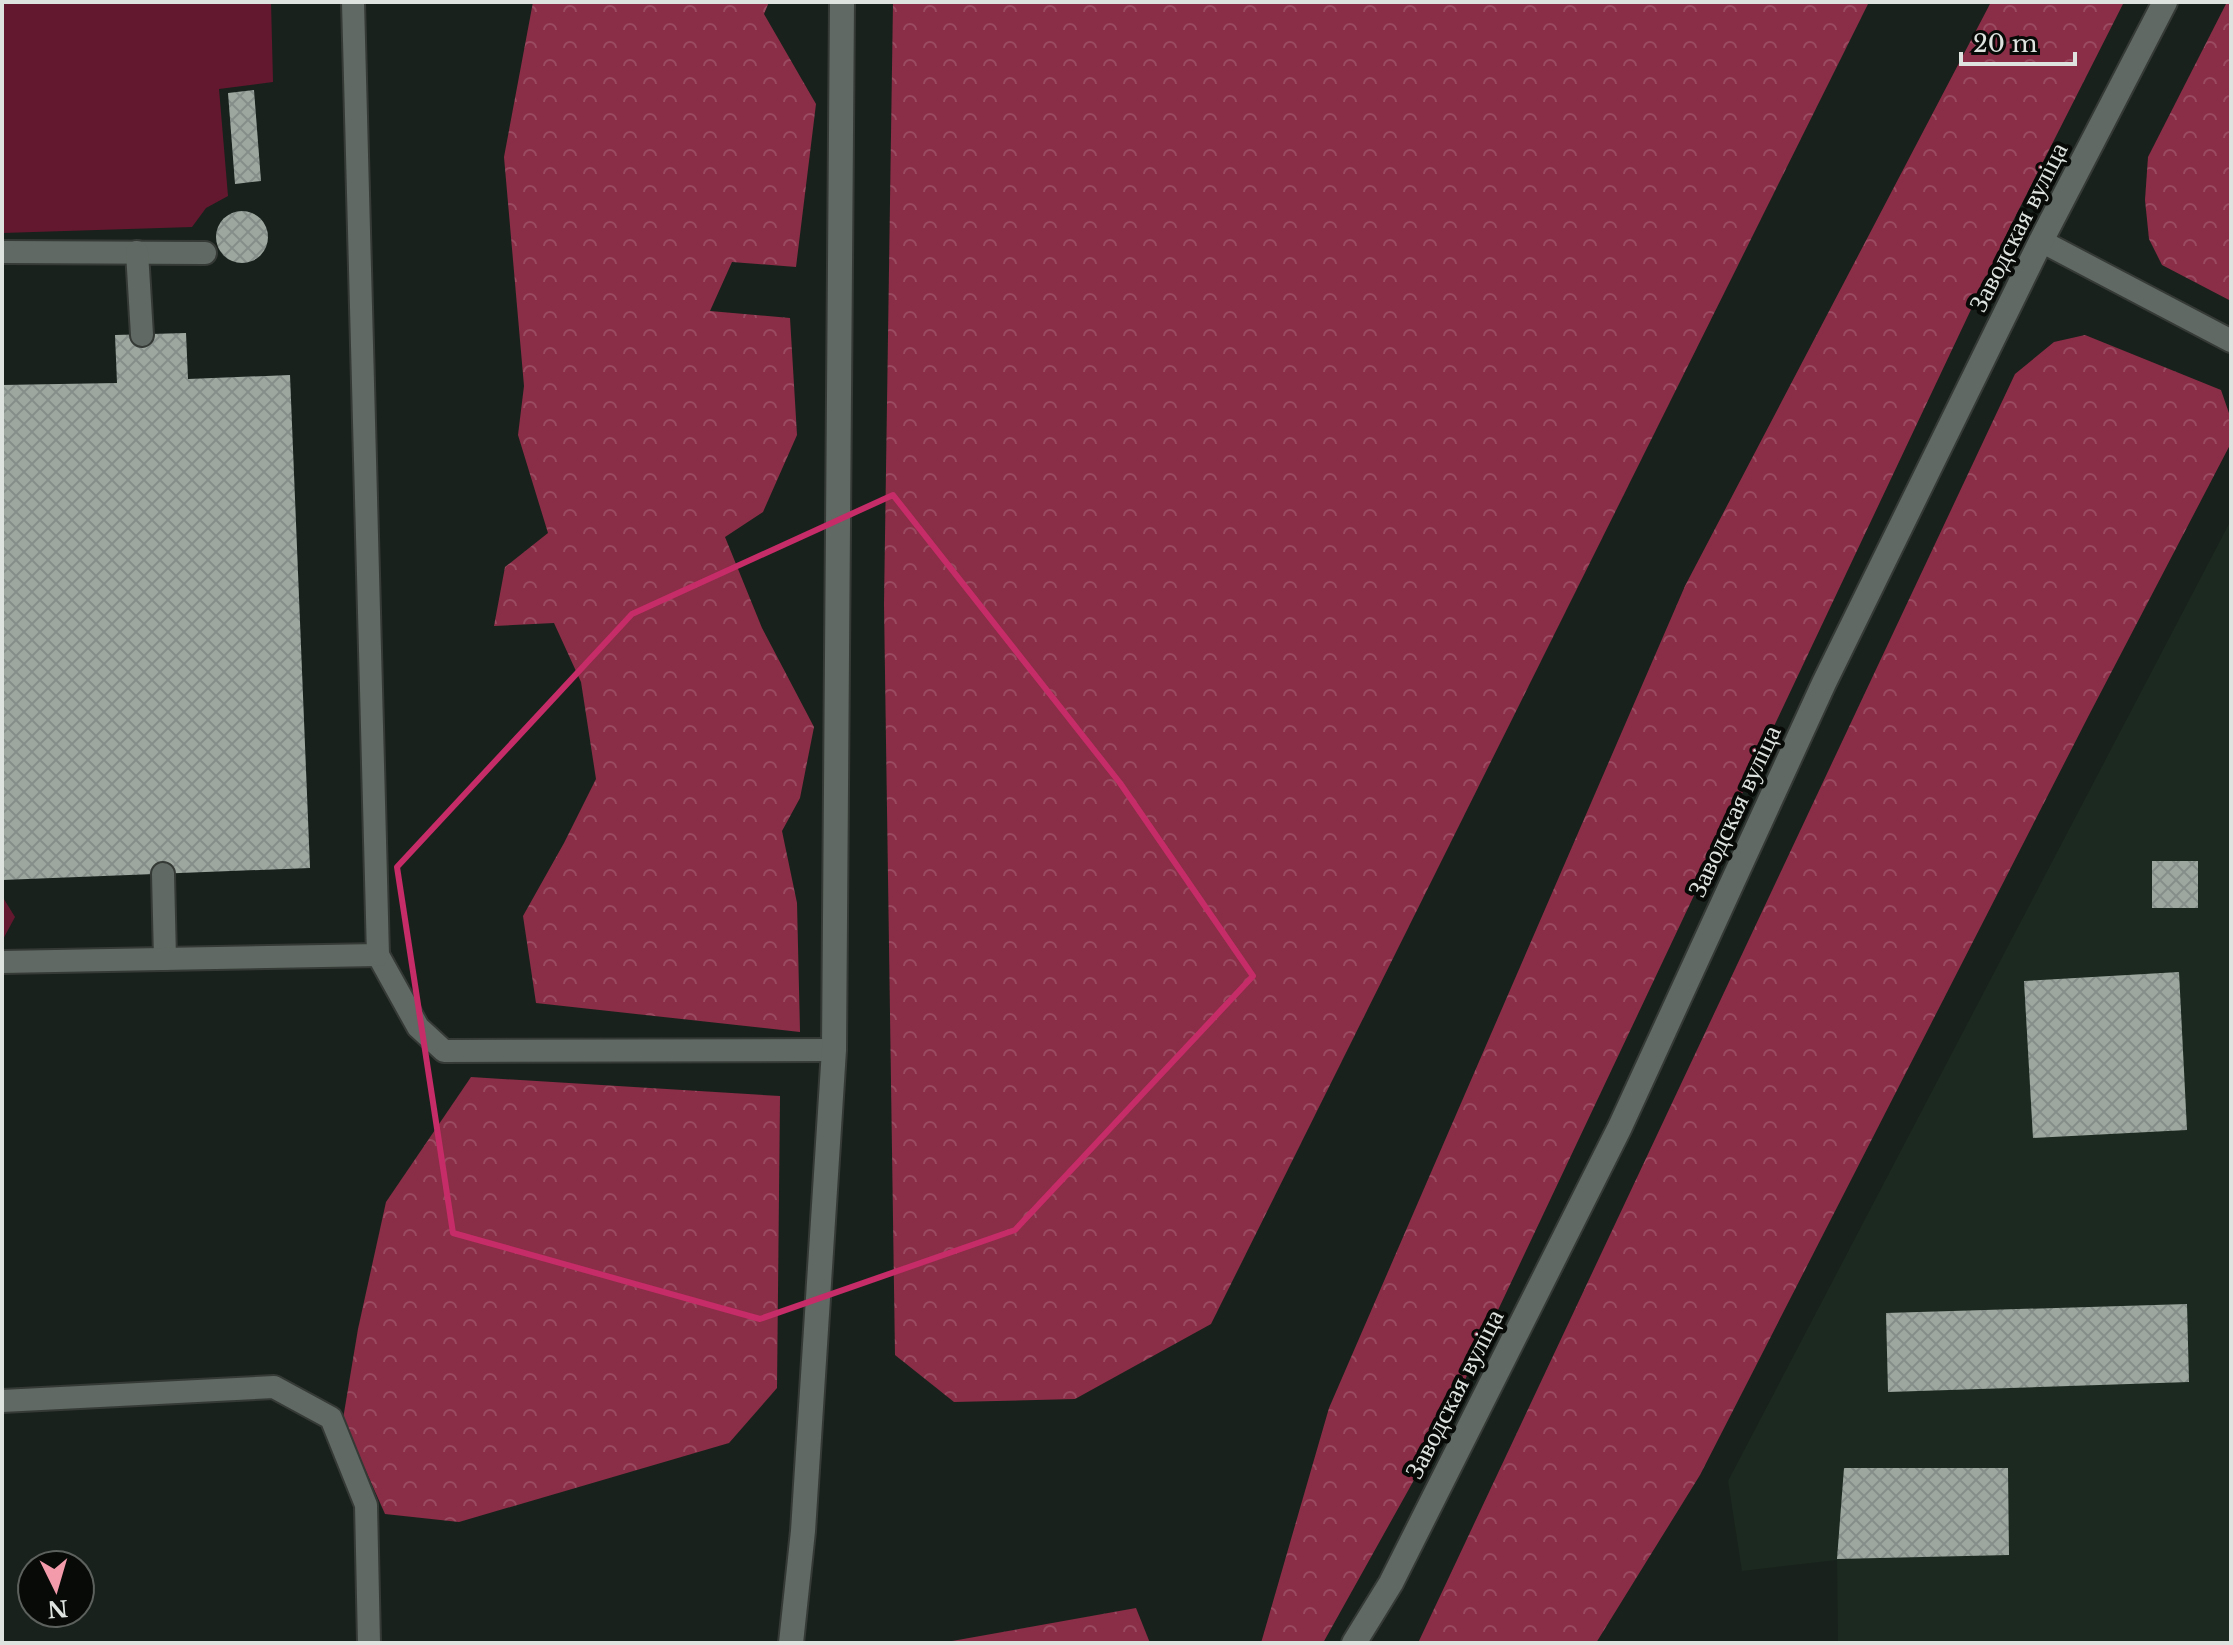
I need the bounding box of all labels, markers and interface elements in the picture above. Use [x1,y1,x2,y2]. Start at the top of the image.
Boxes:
scale bar [1961,16,2075,66]
text: 20 m [1973,29,2038,58]
street label: Заводская вуліца [1962,137,2075,317]
street label: Заводская вуліца [1680,720,1788,902]
street label: Заводская вуліца [1398,1304,1511,1484]
north arrow [16,1549,96,1629]
text: N [46,1594,69,1623]

